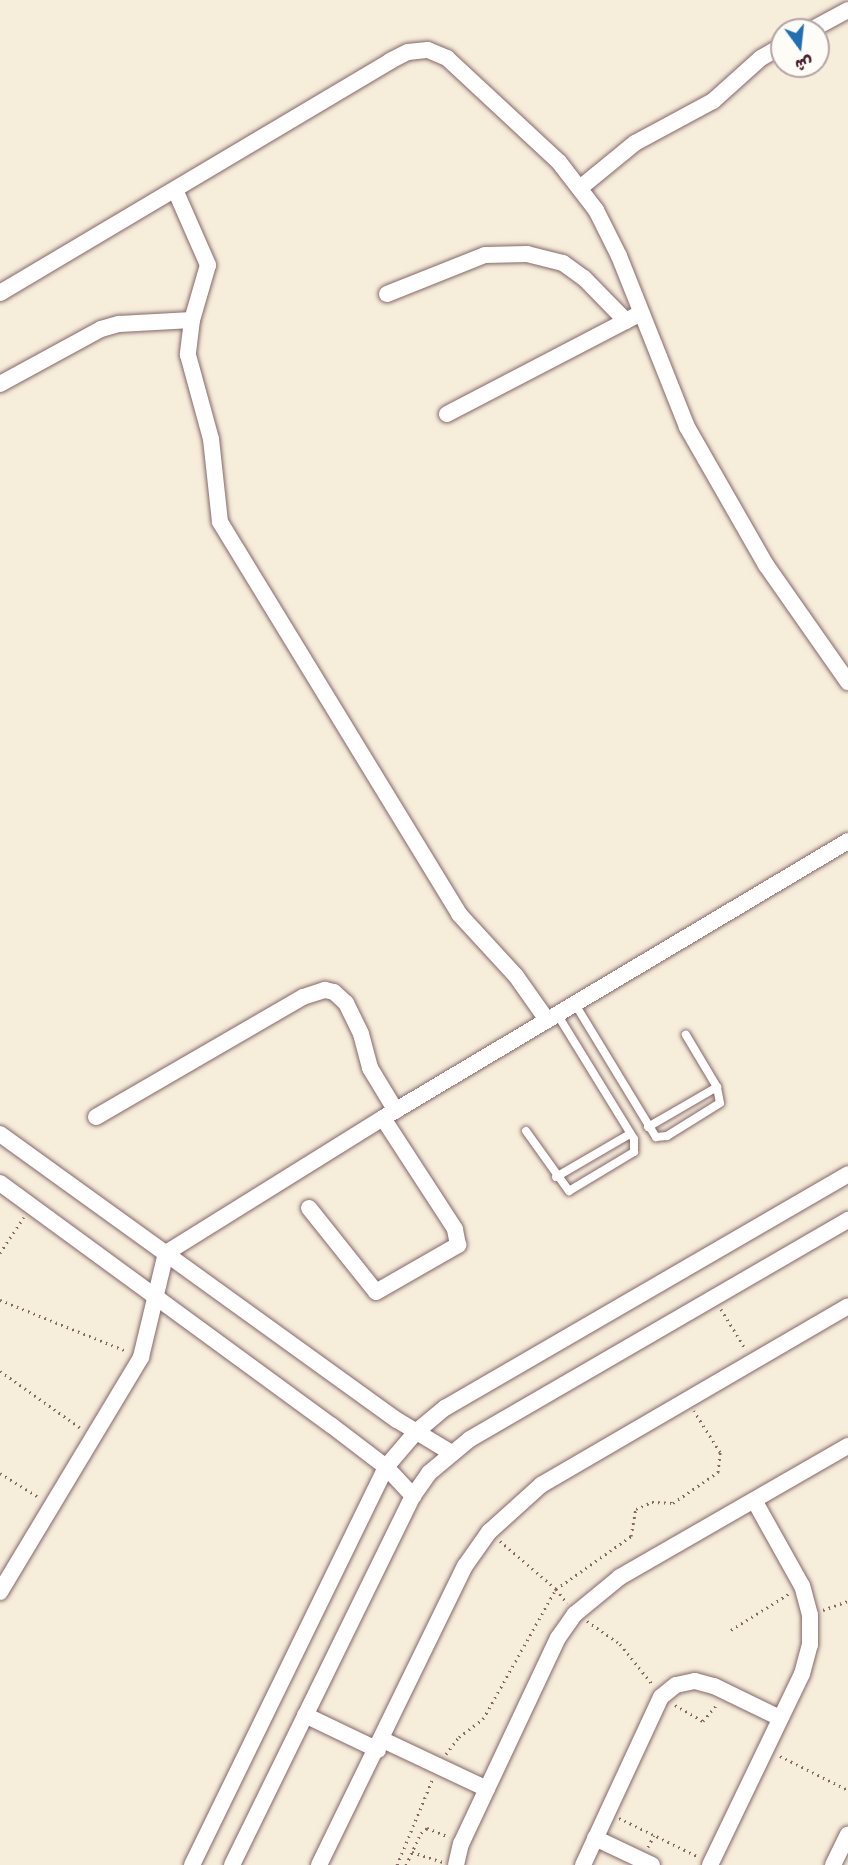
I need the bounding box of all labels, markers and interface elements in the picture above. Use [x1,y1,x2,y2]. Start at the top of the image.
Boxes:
north arrow [770,18,830,78]
text: ش [793,52,815,75]

